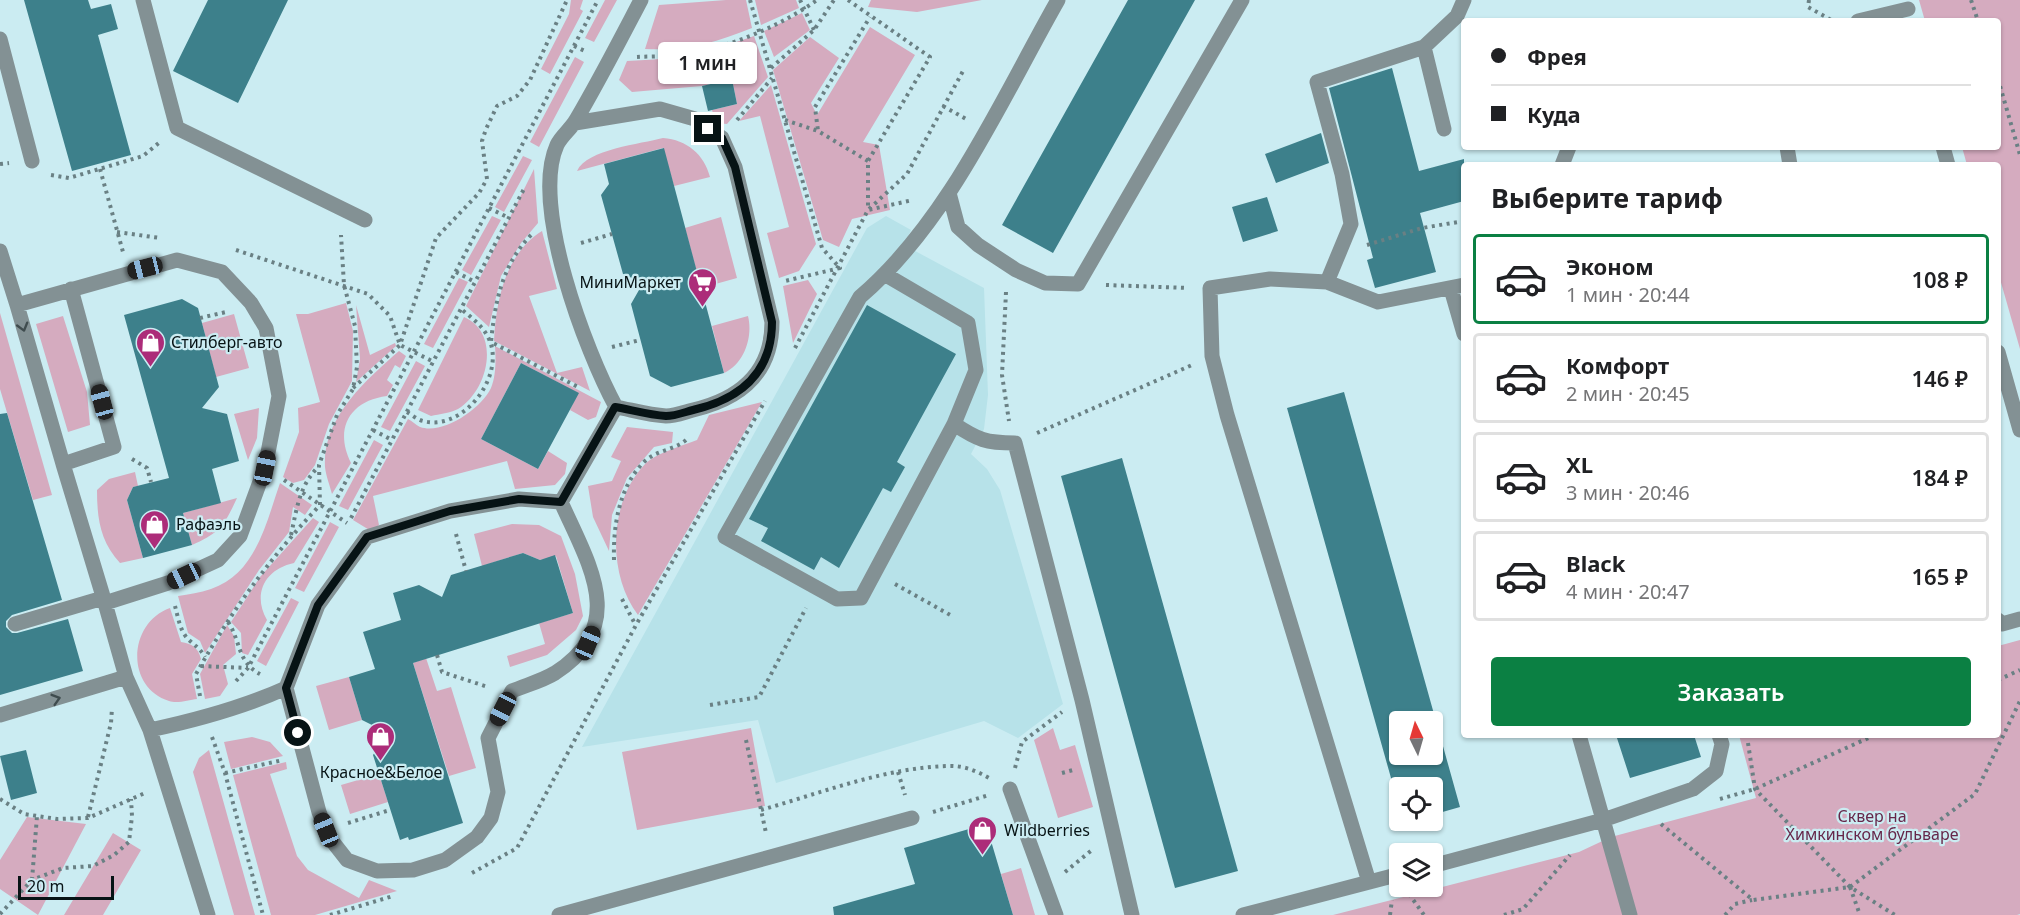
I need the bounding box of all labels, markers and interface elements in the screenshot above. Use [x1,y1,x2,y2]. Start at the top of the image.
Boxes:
text: Фрея [1527,41,1587,71]
callout: 1 мин [658,42,758,84]
text: 1 мин [678,49,737,76]
text: Куда [1527,99,1581,129]
route end [694,115,721,142]
text: Выберите тариф [1491,179,1723,216]
text: Эконом [1566,251,1654,281]
icon: car [1494,252,1548,306]
car [125,255,165,281]
text: 108 ₽ [1911,264,1968,294]
supermarket icon: МиниМаркет [686,266,718,308]
place label: МиниМаркет [579,271,682,293]
text: 1 мин · 20:44 [1566,281,1690,308]
one-way arrow [16,322,29,332]
shop icon: Стилберг-авто [134,326,166,368]
place label: Стилберг-авто [171,331,283,353]
text: Комфорт [1566,350,1669,380]
icon: car [1494,351,1548,405]
text: 146 ₽ [1911,363,1968,393]
text: 2 мин · 20:45 [1566,380,1690,407]
car [89,382,115,422]
car [253,449,277,487]
text: XL [1566,449,1593,479]
icon: car [1494,450,1548,504]
text: 184 ₽ [1911,462,1968,492]
text: 3 мин · 20:46 [1566,479,1690,506]
shop icon: Рафаэль [139,508,171,550]
place label: Рафаэль [176,513,241,535]
text: Black [1566,548,1625,578]
icon: car [1494,549,1548,603]
car [164,560,204,592]
text: 165 ₽ [1911,561,1968,591]
text: 4 мин · 20:47 [1566,578,1690,605]
car [573,623,603,663]
button: Заказать [1491,657,1971,726]
car [487,689,519,729]
one-way arrow [50,693,61,706]
north arrow [1389,711,1443,765]
map controls [1389,711,1443,897]
route start [284,719,311,746]
shop icon: Красное&Белое [365,720,397,762]
place label: Красное&Белое [320,761,443,783]
button: locate [1389,777,1443,831]
park label: Сквер на Химкинском бульваре [1786,805,1959,845]
car [311,810,341,850]
shop icon: Wildberries [967,814,999,856]
place label: Wildberries [1004,819,1090,841]
button: layers [1389,843,1443,897]
scale bar [18,873,114,900]
text: 20 m [27,875,64,897]

